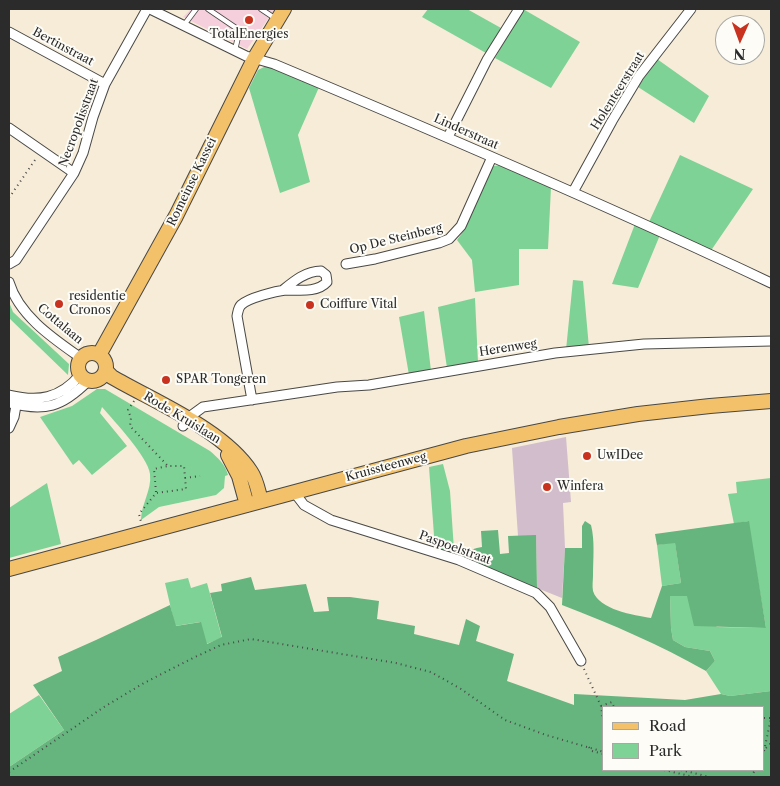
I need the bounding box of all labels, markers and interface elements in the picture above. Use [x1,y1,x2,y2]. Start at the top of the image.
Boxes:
marker: TotalEnergies [243,14,255,26]
north arrow [715,15,765,65]
street label: Bertinstraat [30,25,96,69]
place label: TotalEnergies [210,28,288,42]
text: N [733,45,746,63]
street label: Holenteerstraat [588,49,648,133]
street label: Necropolisstraat [56,77,102,169]
street label: Linderstraat [431,111,501,153]
street label: Romeinse Kassei [164,135,220,229]
street label: Op De Steinberg [348,221,444,257]
place label: residentie Cronos [69,290,126,318]
marker: residentie Cronos [53,298,65,310]
place label: Coiffure Vital [320,298,397,312]
marker: Coiffure Vital [304,299,316,311]
street label: Cottalaan [34,301,86,347]
street label: Herenweg [478,336,538,360]
place label: SPAR Tongeren [176,373,266,387]
marker: SPAR Tongeren [160,374,172,386]
street label: Rode Kruislaan [141,389,223,447]
street label: Kruissteenweg [344,449,428,485]
place label: UwIDee [597,449,643,463]
marker: UwIDee [581,450,593,462]
place label: Winfera [557,480,603,494]
marker: Winfera [541,481,553,493]
street label: Paspoelstraat [417,528,493,568]
legend [602,706,765,771]
text: Road [649,716,686,735]
text: Park [649,741,682,760]

